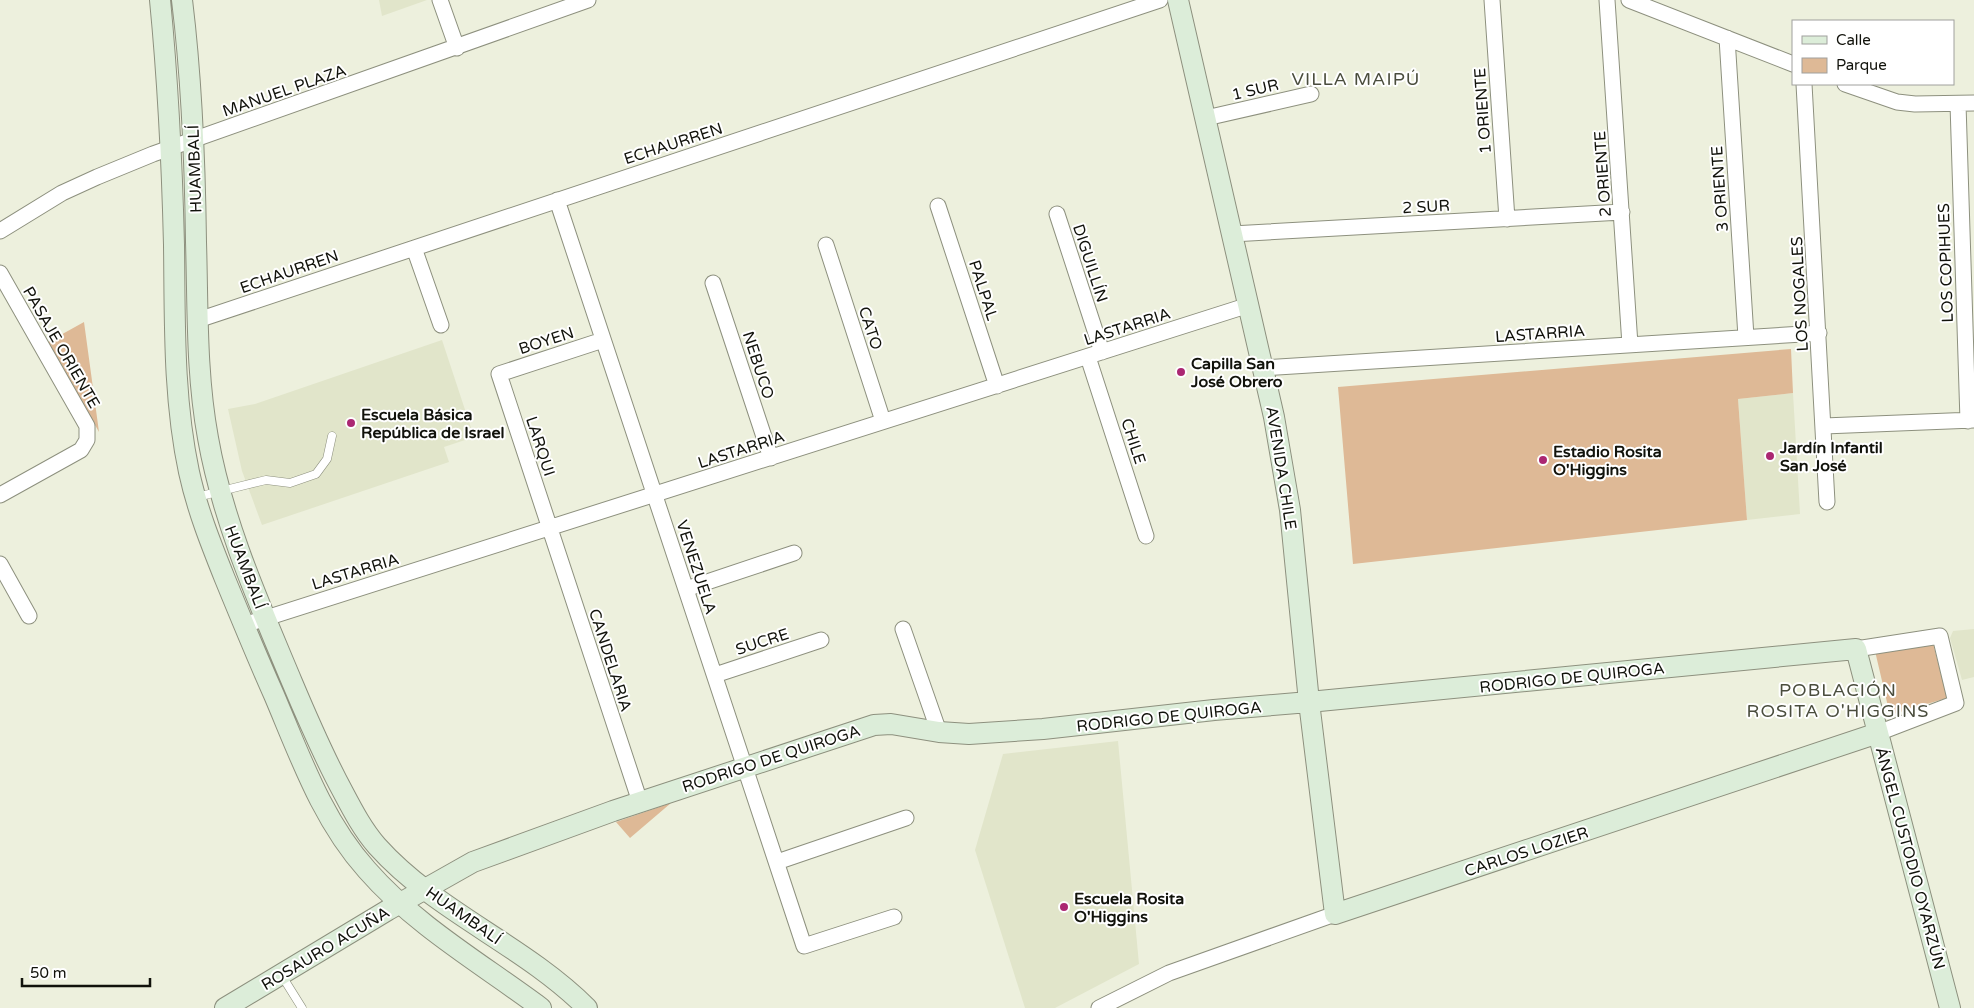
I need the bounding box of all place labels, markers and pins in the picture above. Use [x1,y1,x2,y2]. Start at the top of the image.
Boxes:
place label: Capilla San José Obrero [1190,354,1283,392]
marker: Capilla San José Obrero [1175,366,1187,378]
place label: Escuela Básica República de Israel [361,405,505,443]
marker: Escuela Básica República de Israel [345,417,357,429]
place label: Jardín Infantil San José [1779,438,1883,476]
place label: Estadio Rosita O'Higgins [1553,442,1662,480]
marker: Jardín Infantil San José [1764,450,1776,462]
marker: Estadio Rosita O'Higgins [1537,454,1549,466]
place label: Escuela Rosita O'Higgins [1074,889,1184,927]
marker: Escuela Rosita O'Higgins [1058,901,1070,913]

